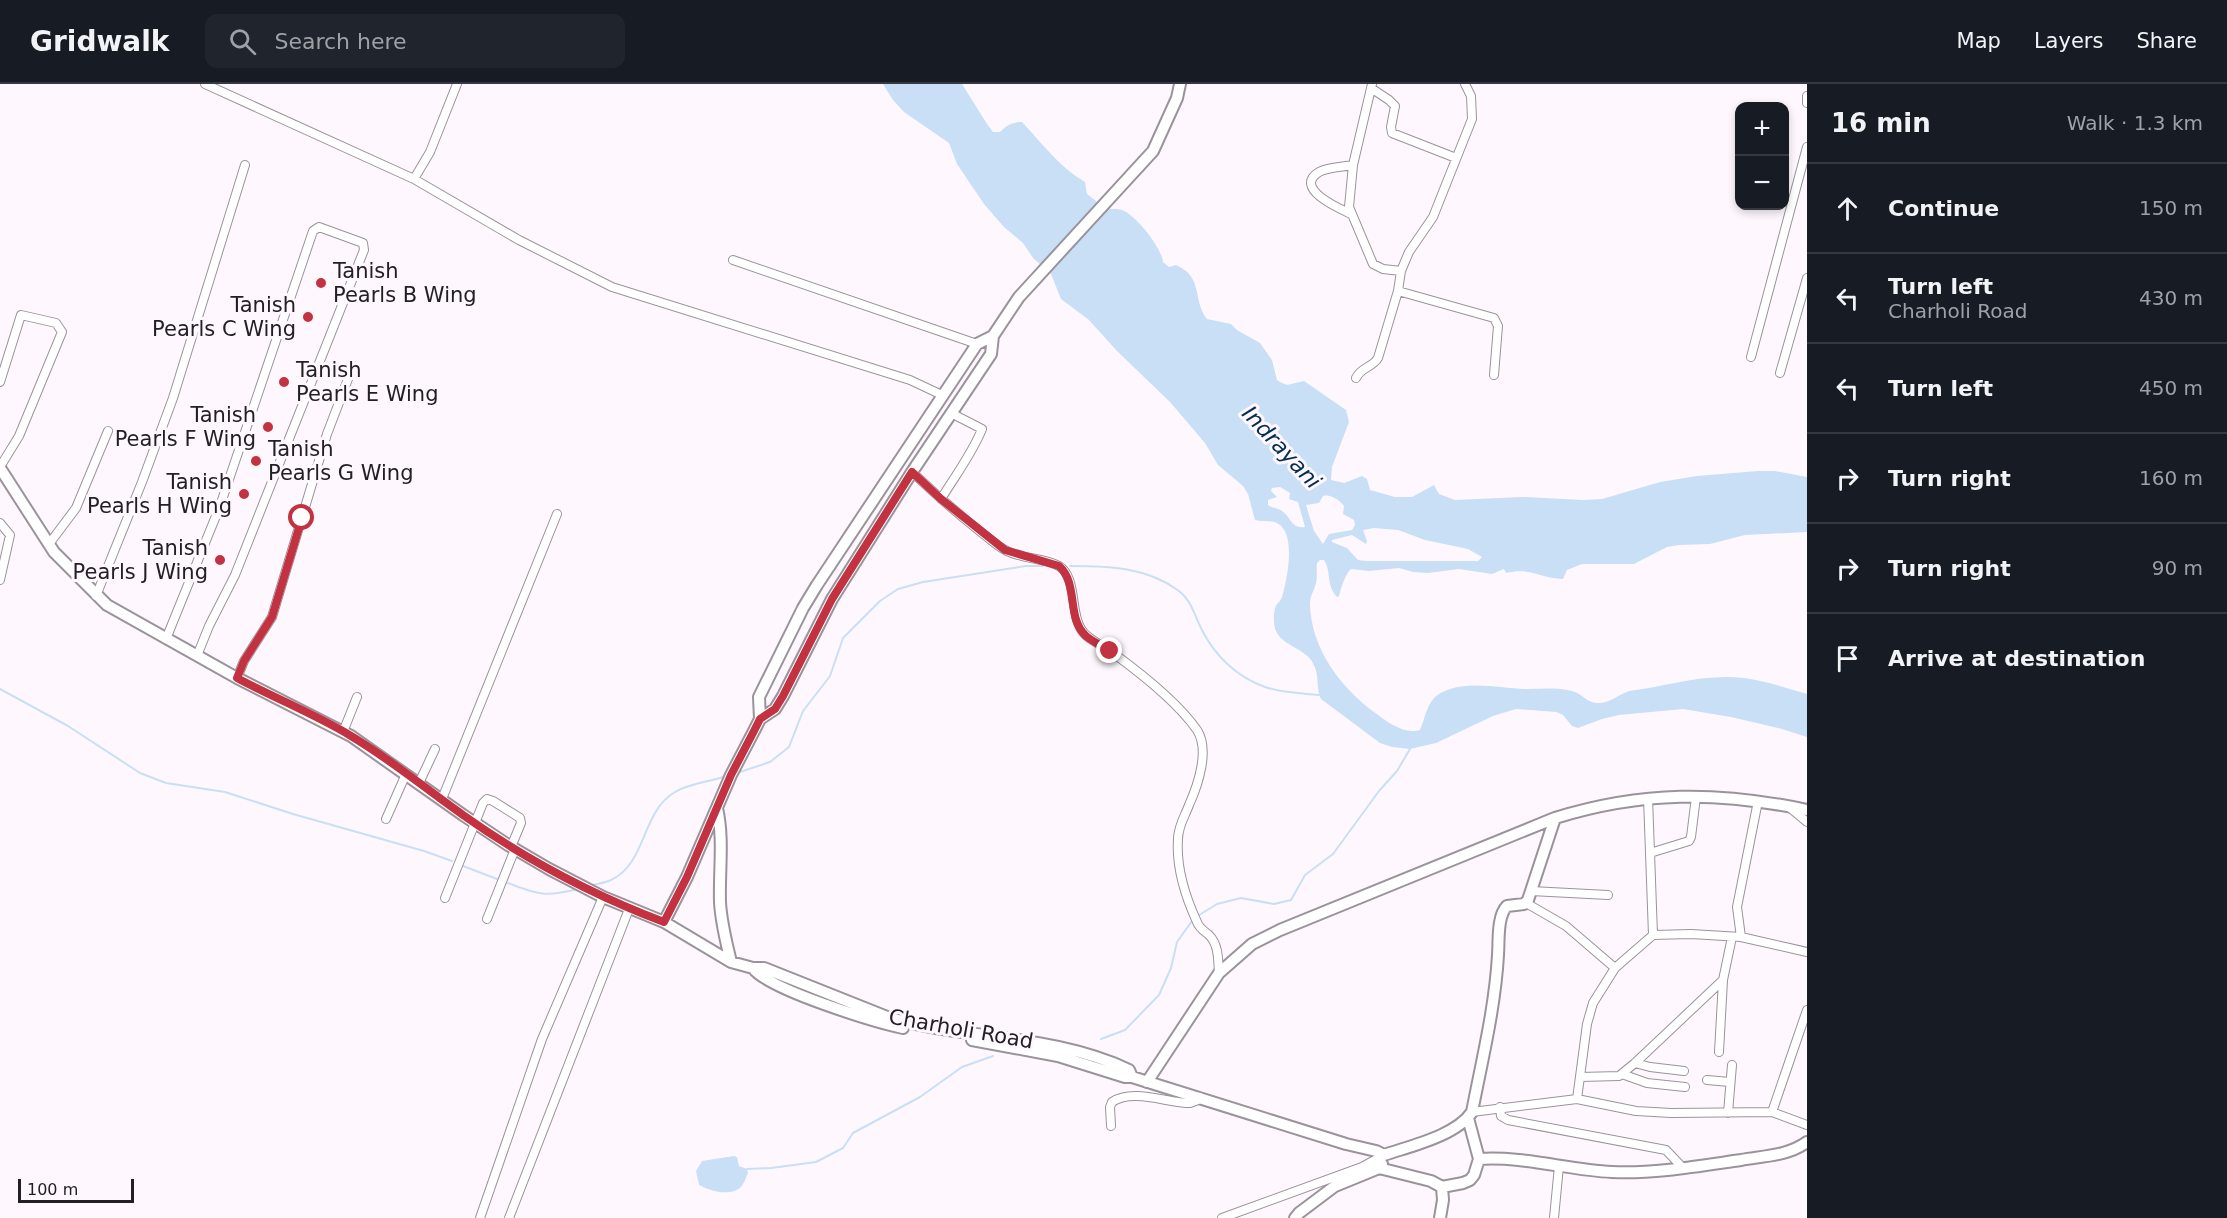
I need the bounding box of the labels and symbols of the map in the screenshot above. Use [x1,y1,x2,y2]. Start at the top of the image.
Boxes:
place label: Tanish Pearls B Wing [332,259,477,307]
marker: Tanish Pearls B Wing [314,276,328,290]
place label: Tanish Pearls C Wing [152,293,296,341]
marker: Tanish Pearls C Wing [301,310,315,324]
place label: Tanish Pearls E Wing [295,358,439,406]
marker: Tanish Pearls E Wing [277,375,291,389]
water label: Indrayani [1237,401,1326,494]
place label: Tanish Pearls F Wing [115,403,256,451]
marker: Tanish Pearls F Wing [261,420,275,434]
place label: Tanish Pearls G Wing [267,437,414,485]
marker: Tanish Pearls G Wing [249,454,263,468]
place label: Tanish Pearls H Wing [87,470,232,518]
marker: Tanish Pearls H Wing [237,487,251,501]
route start [288,504,314,530]
place label: Tanish Pearls J Wing [73,536,208,584]
marker: Tanish Pearls J Wing [213,553,227,567]
route end [1096,637,1122,663]
street label: Charholi Road [887,1004,1035,1054]
scale bar [18,1176,134,1204]

